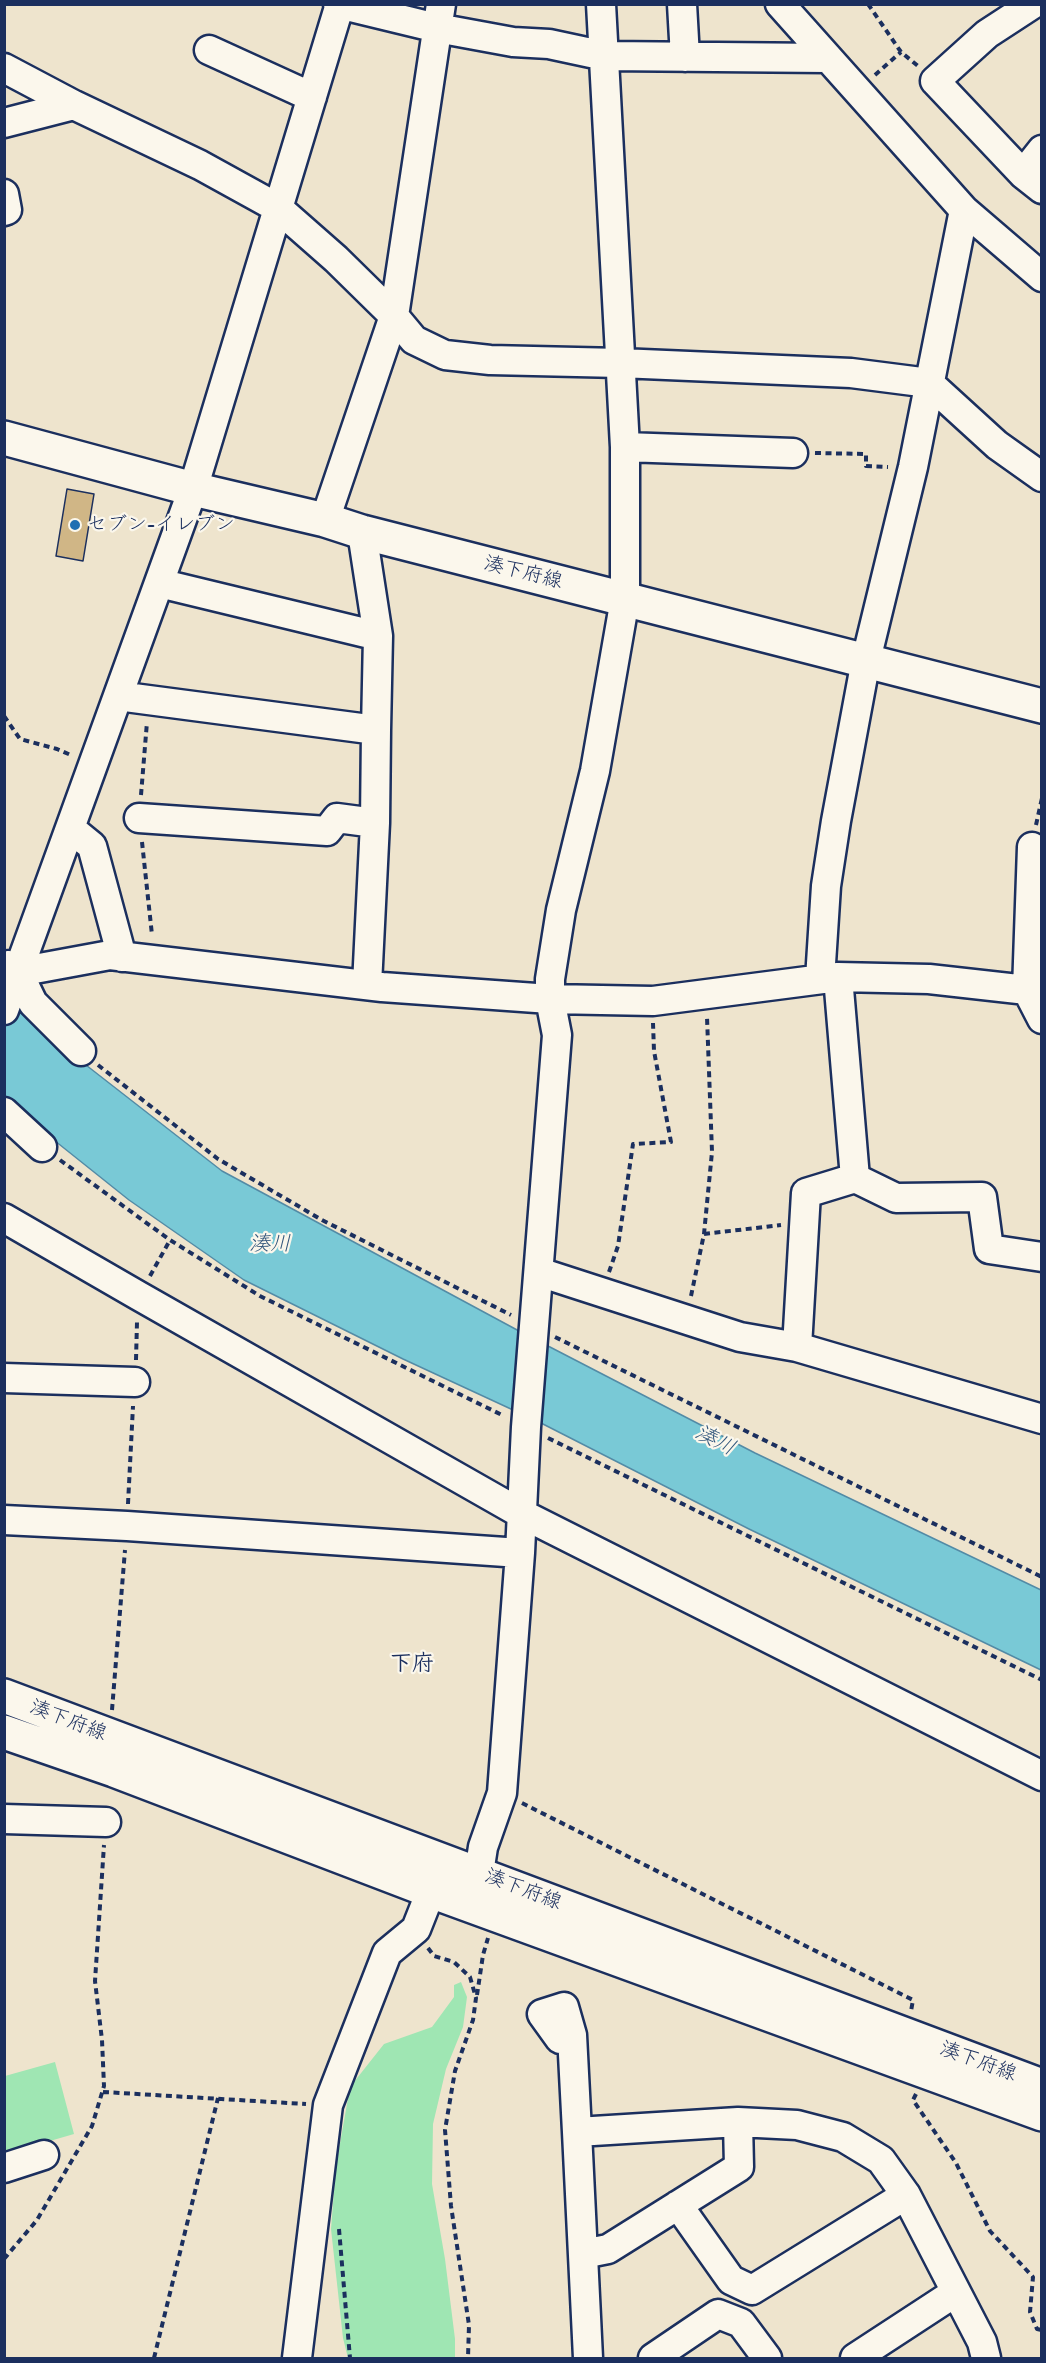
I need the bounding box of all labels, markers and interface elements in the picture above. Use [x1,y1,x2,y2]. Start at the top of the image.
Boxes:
place label: セブン-イレブン [87,513,235,537]
marker: セブン-イレブン [68,518,82,532]
street label: 湊下府線 [481,552,565,594]
water label: 湊川 [249,1232,291,1258]
water label: 湊川 [691,1420,739,1462]
district label: 下府 [390,1651,434,1677]
street label: 湊下府線 [26,1695,110,1747]
street label: 湊下府線 [481,1864,565,1916]
street label: 湊下府線 [936,2037,1020,2087]

